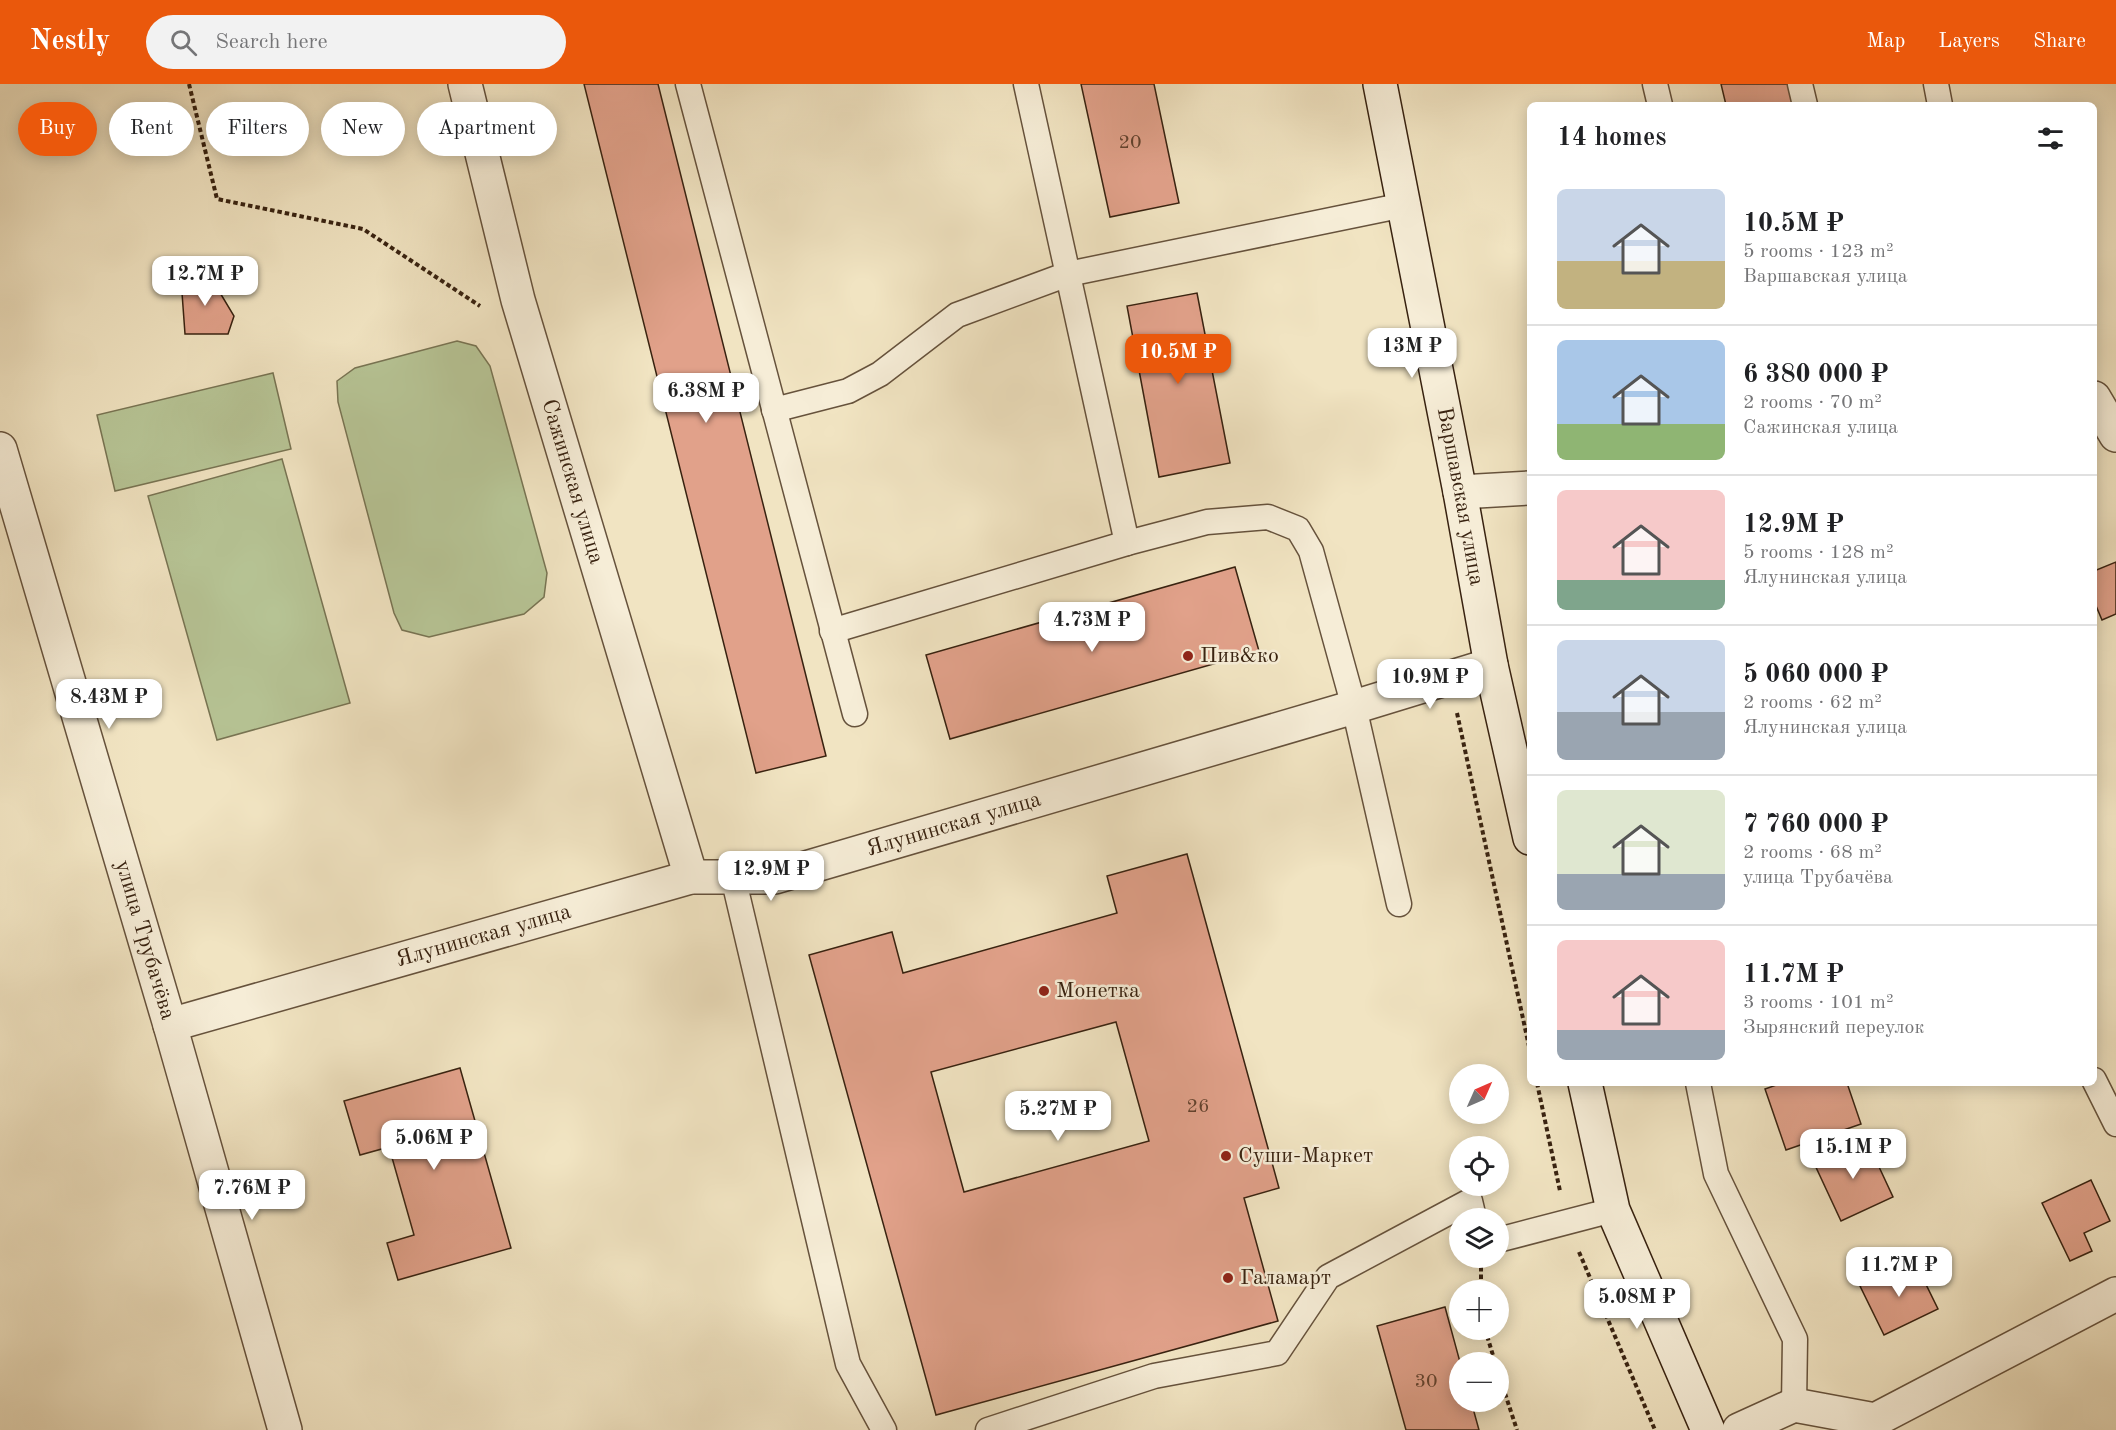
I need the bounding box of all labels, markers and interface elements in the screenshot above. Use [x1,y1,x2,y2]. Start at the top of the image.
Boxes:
search box [146,15,566,69]
icon: search [167,26,200,59]
text: Nestly [30,28,110,56]
text: Search here [215,31,328,53]
text: Map [1866,31,1905,52]
text: Layers [1938,31,2000,52]
text: Share [2033,31,2086,52]
chip: Buy [18,102,97,156]
chip: Rent [109,102,194,156]
chip: Filters [206,102,309,156]
chip: New [321,102,405,156]
chip: Apartment [417,102,557,156]
icon: filters [2034,122,2067,155]
text: 14 homes [1557,125,1666,151]
house number: 20 [1118,133,1142,153]
text: 10.5M ₽ [1743,211,1844,237]
icon: home [1605,213,1677,285]
text: 5 rooms · 123 m² [1743,242,1893,262]
pin: 12.7M ₽ [150,256,260,307]
text: 12.7M ₽ [166,265,244,285]
text: Варшавская улица [1743,267,1908,287]
pin: 13M ₽ [1370,328,1454,379]
pin: 10.5M ₽ [1123,334,1233,385]
text: 13M ₽ [1382,337,1442,357]
text: 10.5M ₽ [1139,343,1217,363]
text: 6 380 000 ₽ [1743,362,1889,388]
icon: home [1605,364,1677,436]
pin: 6.38M ₽ [651,373,761,424]
text: 6.38M ₽ [667,382,745,402]
text: 2 rooms · 70 m² [1743,393,1882,413]
street label: Сажинская улица [537,397,608,567]
street label: Варшавская улица [1433,405,1488,587]
text: Сажинская улица [1743,418,1898,438]
text: 12.9M ₽ [1743,512,1844,538]
icon: home [1605,514,1677,586]
text: 5 rooms · 128 m² [1743,543,1893,563]
text: Ялунинская улица [1743,568,1907,588]
pin: 4.73M ₽ [1037,602,1147,653]
text: 4.73M ₽ [1053,611,1131,631]
place label: Пив&ко [1200,645,1279,667]
marker: Пив&ко [1181,649,1195,663]
pin: 10.9M ₽ [1375,659,1485,710]
text: 5 060 000 ₽ [1743,662,1889,688]
icon: home [1605,664,1677,736]
text: 10.9M ₽ [1391,668,1469,688]
pin: 8.43M ₽ [54,679,164,730]
text: 8.43M ₽ [70,688,148,708]
text: 2 rooms · 62 m² [1743,693,1882,713]
text: Ялунинская улица [1743,718,1907,738]
street label: Ялунинская улица [864,788,1044,860]
text: 7 760 000 ₽ [1743,812,1889,838]
icon: home [1605,814,1677,886]
text: 2 rooms · 68 m² [1743,843,1882,863]
pin: 12.9M ₽ [716,851,826,902]
street label: улица Трубачёва [111,858,179,1022]
text: 12.9M ₽ [732,860,810,880]
text: улица Трубачёва [1743,868,1893,888]
street label: Ялунинская улица [394,901,574,971]
text: 11.7M ₽ [1743,962,1844,988]
icon: home [1605,964,1677,1036]
place label: Монетка [1056,980,1140,1002]
marker: Монетка [1037,984,1051,998]
text: 3 rooms · 101 m² [1743,993,1893,1013]
text: Зырянский переулок [1743,1018,1924,1038]
north arrow [1449,1064,1509,1124]
map controls [1449,1064,1509,1412]
pin: 5.27M ₽ [1003,1091,1113,1142]
house number: 26 [1186,1097,1210,1117]
text: 5.27M ₽ [1019,1100,1097,1120]
pin: 5.06M ₽ [379,1120,489,1171]
text: 5.06M ₽ [395,1129,473,1149]
pin: 15.1M ₽ [1798,1129,1908,1180]
button: locate [1449,1136,1509,1196]
text: 15.1M ₽ [1814,1138,1892,1158]
place label: Суши-Маркет [1238,1145,1373,1167]
marker: Суши-Маркет [1219,1149,1233,1163]
pin: 7.76M ₽ [197,1170,307,1221]
text: 7.76M ₽ [213,1179,291,1199]
button: layers [1449,1208,1509,1268]
pin: 11.7M ₽ [1844,1247,1954,1298]
text: 11.7M ₽ [1860,1256,1938,1276]
place label: Галамарт [1240,1267,1331,1289]
marker: Галамарт [1221,1271,1235,1285]
pin: 5.08M ₽ [1582,1279,1692,1330]
button: + [1449,1280,1509,1340]
text: 5.08M ₽ [1598,1288,1676,1308]
button: − [1449,1352,1509,1412]
house number: 30 [1414,1372,1438,1392]

